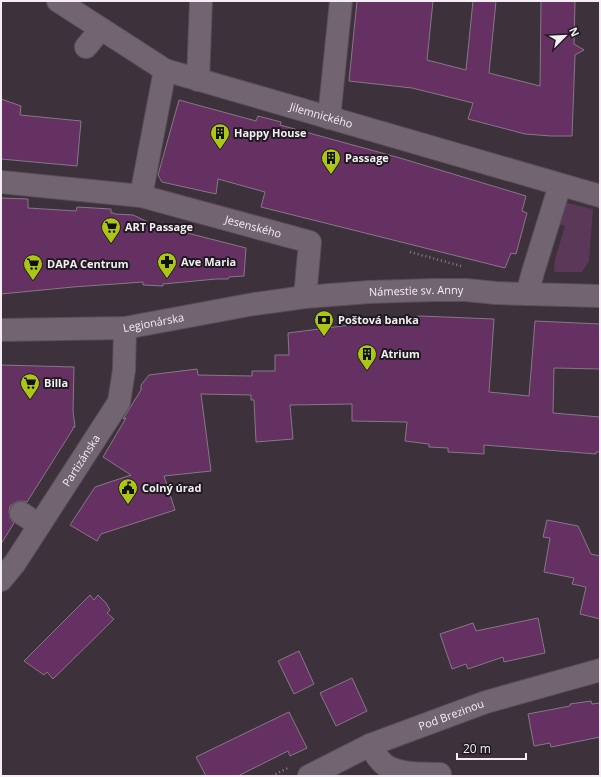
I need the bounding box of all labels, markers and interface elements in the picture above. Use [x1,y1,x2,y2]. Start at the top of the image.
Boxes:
north arrow [545,16,585,56]
text: N [566,25,583,39]
street label: Jilemnického [287,98,355,131]
building icon: Happy House [209,122,231,150]
place label: Happy House [234,125,307,140]
building icon: Passage [320,147,342,175]
place label: Passage [345,150,389,165]
street label: Jesenského [222,211,284,241]
supermarket icon: ART Passage [100,216,122,244]
place label: ART Passage [125,219,193,234]
pharmacy icon: Ave Maria [156,251,178,279]
supermarket icon: DAPA Centrum [22,253,44,281]
place label: Ave Maria [181,254,236,269]
place label: DAPA Centrum [47,256,129,271]
street label: Námestie sv. Anny [369,282,464,299]
street label: Legionárska [122,309,185,335]
bank icon: Poštová banka [313,309,335,337]
place label: Poštová banka [338,312,419,327]
building icon: Atrium [356,343,378,371]
place label: Atrium [381,346,420,361]
supermarket icon: Billa [19,372,41,400]
place label: Billa [44,375,68,390]
street label: Partizánska [58,431,103,489]
public building icon: Colný úrad [117,477,139,505]
place label: Colný úrad [142,480,201,495]
street label: Pod Brezinou [416,695,486,733]
scale bar [457,735,526,761]
text: 20 m [463,740,491,757]

